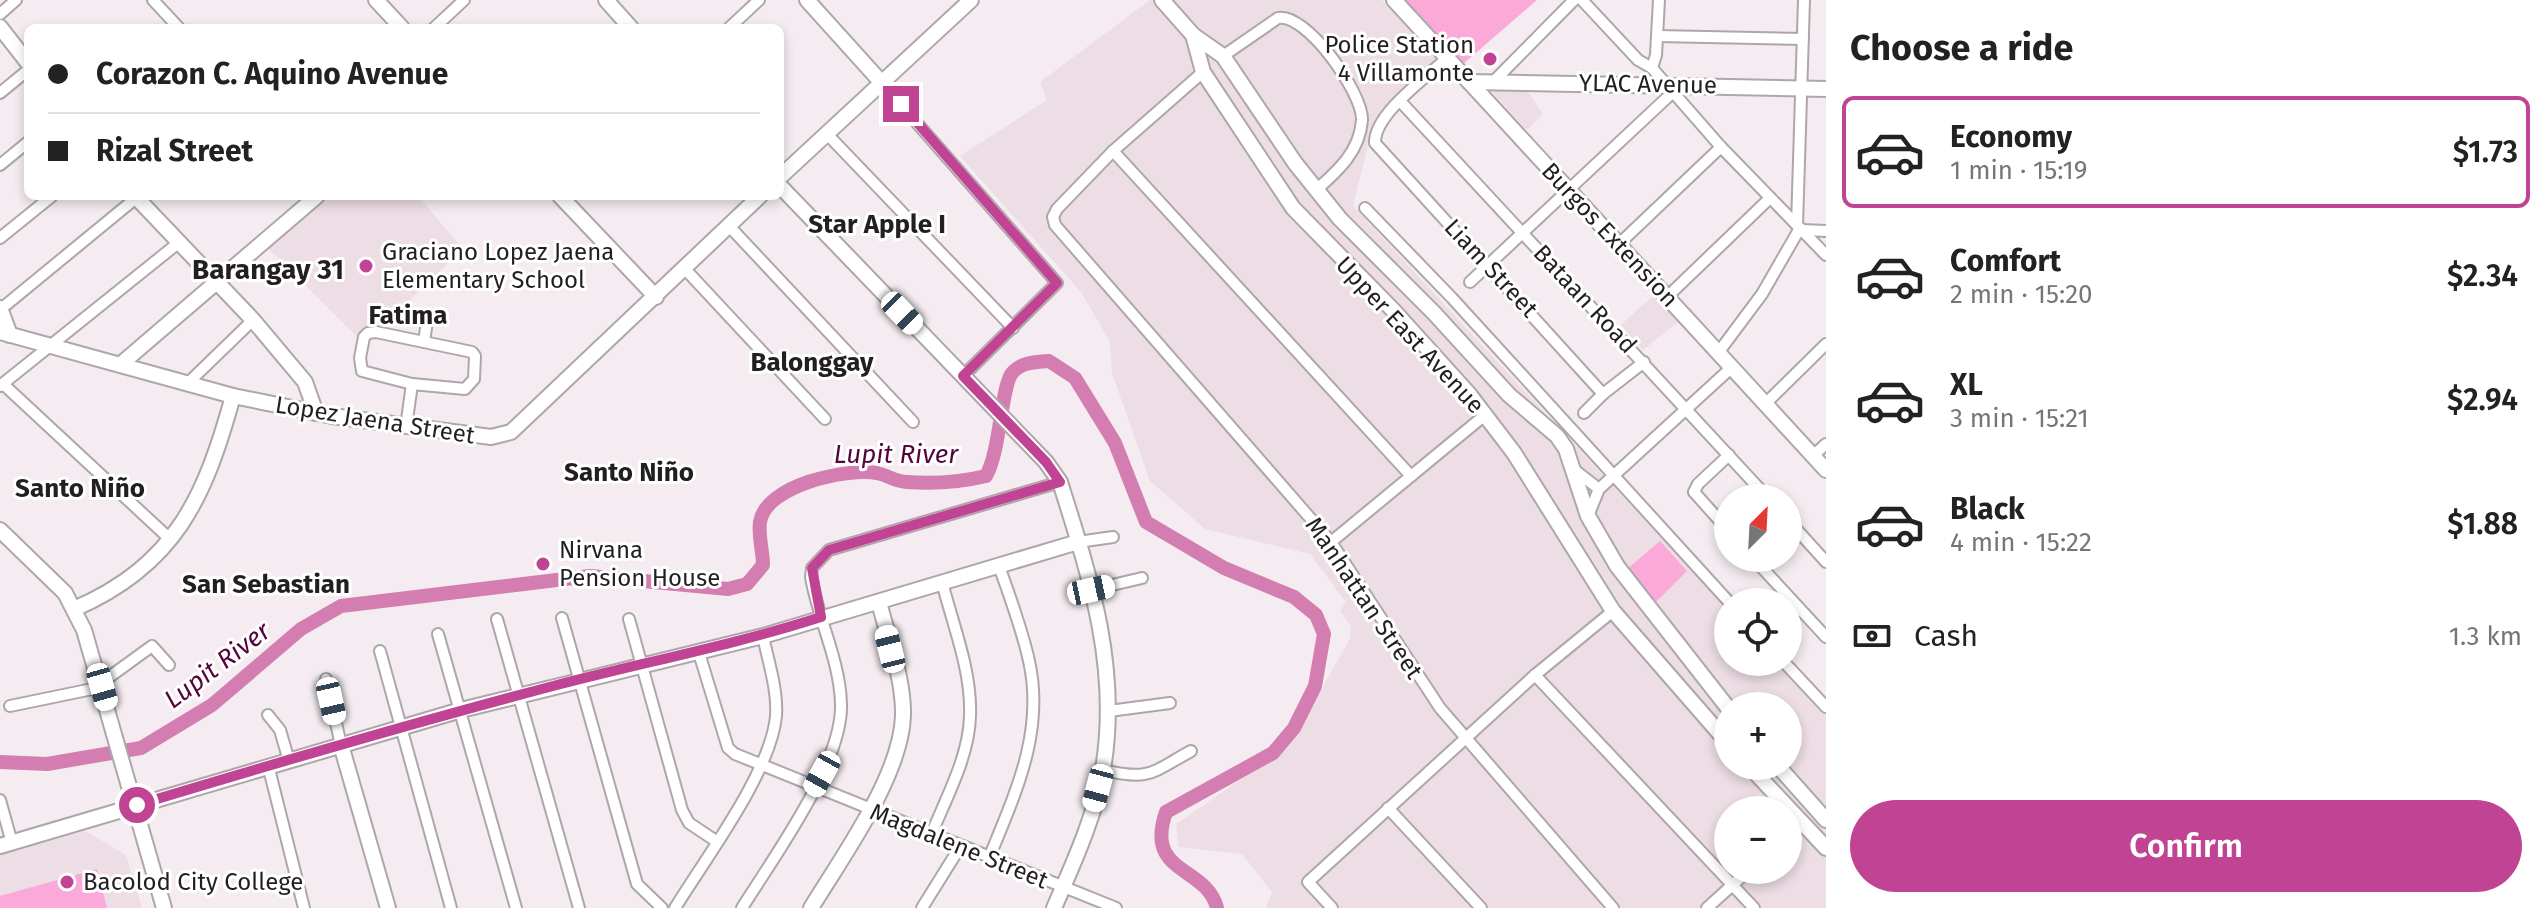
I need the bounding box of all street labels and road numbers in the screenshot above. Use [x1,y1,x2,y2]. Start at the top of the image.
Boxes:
street label: YLAC Avenue [1579,69,1717,99]
street label: Burgos Extension [1536,157,1684,313]
street label: Liam Street [1439,213,1544,323]
street label: Bataan Road [1528,239,1642,359]
street label: Upper East Avenue [1330,251,1490,419]
street label: Lopez Jaena Street [273,390,477,450]
street label: Manhattan Street [1300,512,1429,684]
street label: Magdalene Street [866,798,1052,895]

